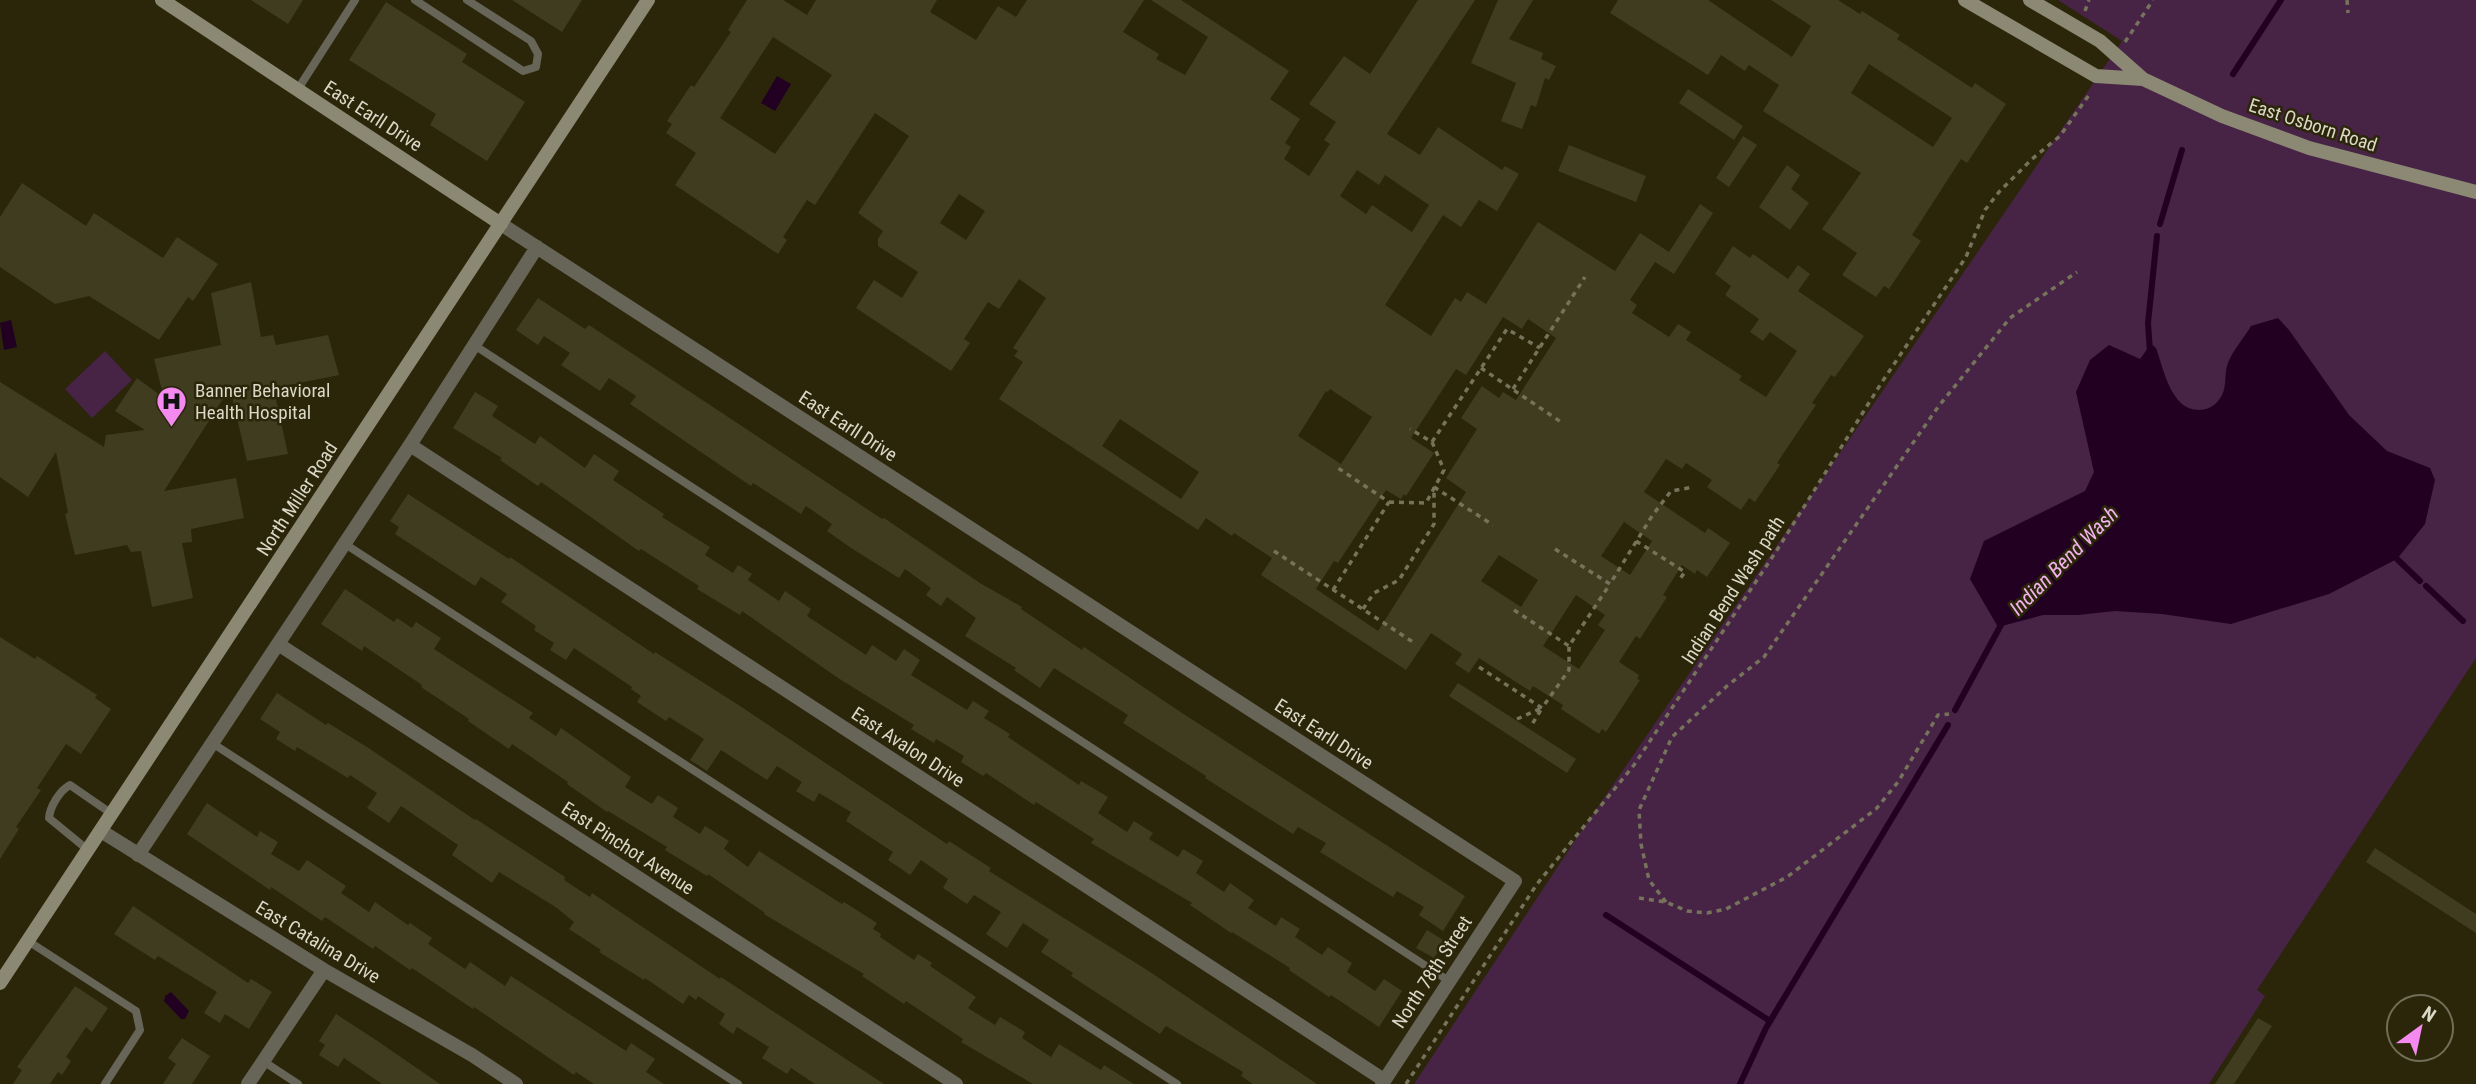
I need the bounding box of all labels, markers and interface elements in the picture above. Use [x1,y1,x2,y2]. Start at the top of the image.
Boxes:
street label: East Earll Drive [320,76,427,156]
street label: East Osborn Road [2246,93,2380,157]
place label: Banner Behavioral Health Hospital [195,379,330,424]
hospital icon: Banner Behavioral Health Hospital [155,384,189,428]
street label: East Earll Drive [795,386,902,466]
street label: North Miller Road [252,438,342,560]
water label: Indian Bend Wash [2005,502,2123,620]
street label: Indian Bend Wash path [1677,512,1789,668]
street label: East Earll Drive [1271,694,1378,774]
street label: East Avalon Drive [847,702,969,792]
street label: East Pinchot Avenue [557,797,699,899]
street label: East Catalina Drive [252,896,384,988]
street label: North 78th Street [1387,912,1477,1032]
north arrow [2385,993,2455,1063]
text: N [2418,1001,2440,1027]

